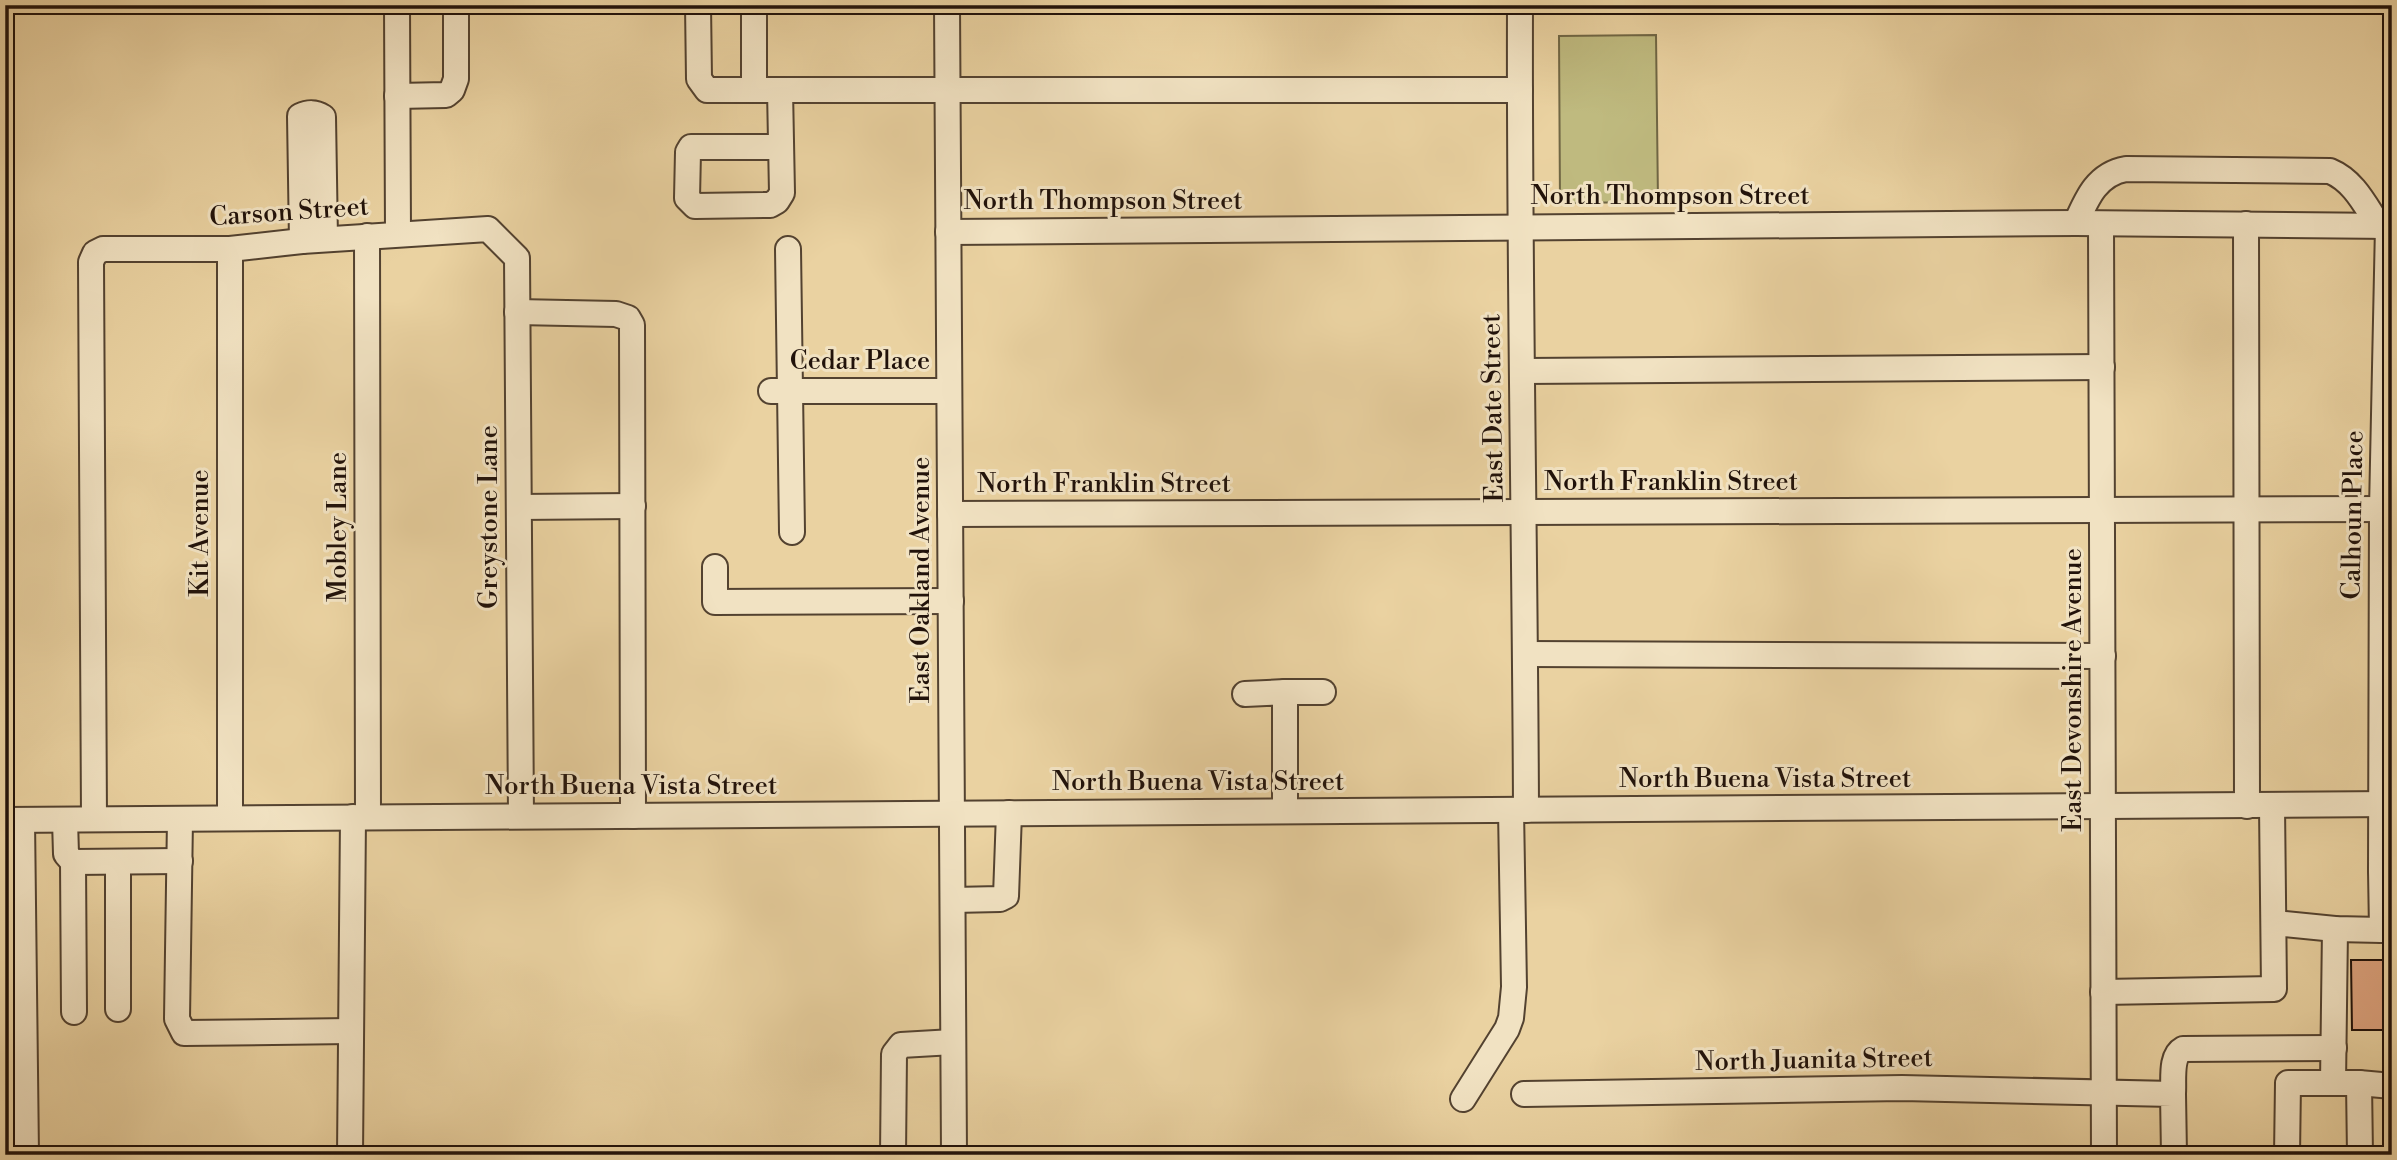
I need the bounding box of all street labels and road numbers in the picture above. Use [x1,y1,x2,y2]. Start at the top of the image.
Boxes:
street label: North Thompson Street [1530,180,1810,212]
street label: North Thompson Street [963,185,1243,217]
street label: Carson Street [208,190,370,234]
street label: East Date Street [1475,313,1511,503]
street label: Cedar Place [790,345,930,377]
street label: Greystone Lane [473,425,505,609]
street label: Calhoun Place [2336,430,2370,600]
street label: Mobley Lane [322,452,354,602]
street label: East Oakland Avenue [905,457,937,703]
street label: North Franklin Street [1544,466,1798,498]
street label: North Franklin Street [977,468,1231,500]
street label: Kit Avenue [184,469,216,597]
street label: East Devonshire Avenue [2057,548,2089,832]
street label: North Buena Vista Street [1619,763,1911,795]
street label: North Buena Vista Street [1052,766,1344,798]
street label: North Buena Vista Street [485,770,777,802]
street label: North Juanita Street [1695,1042,1933,1078]

